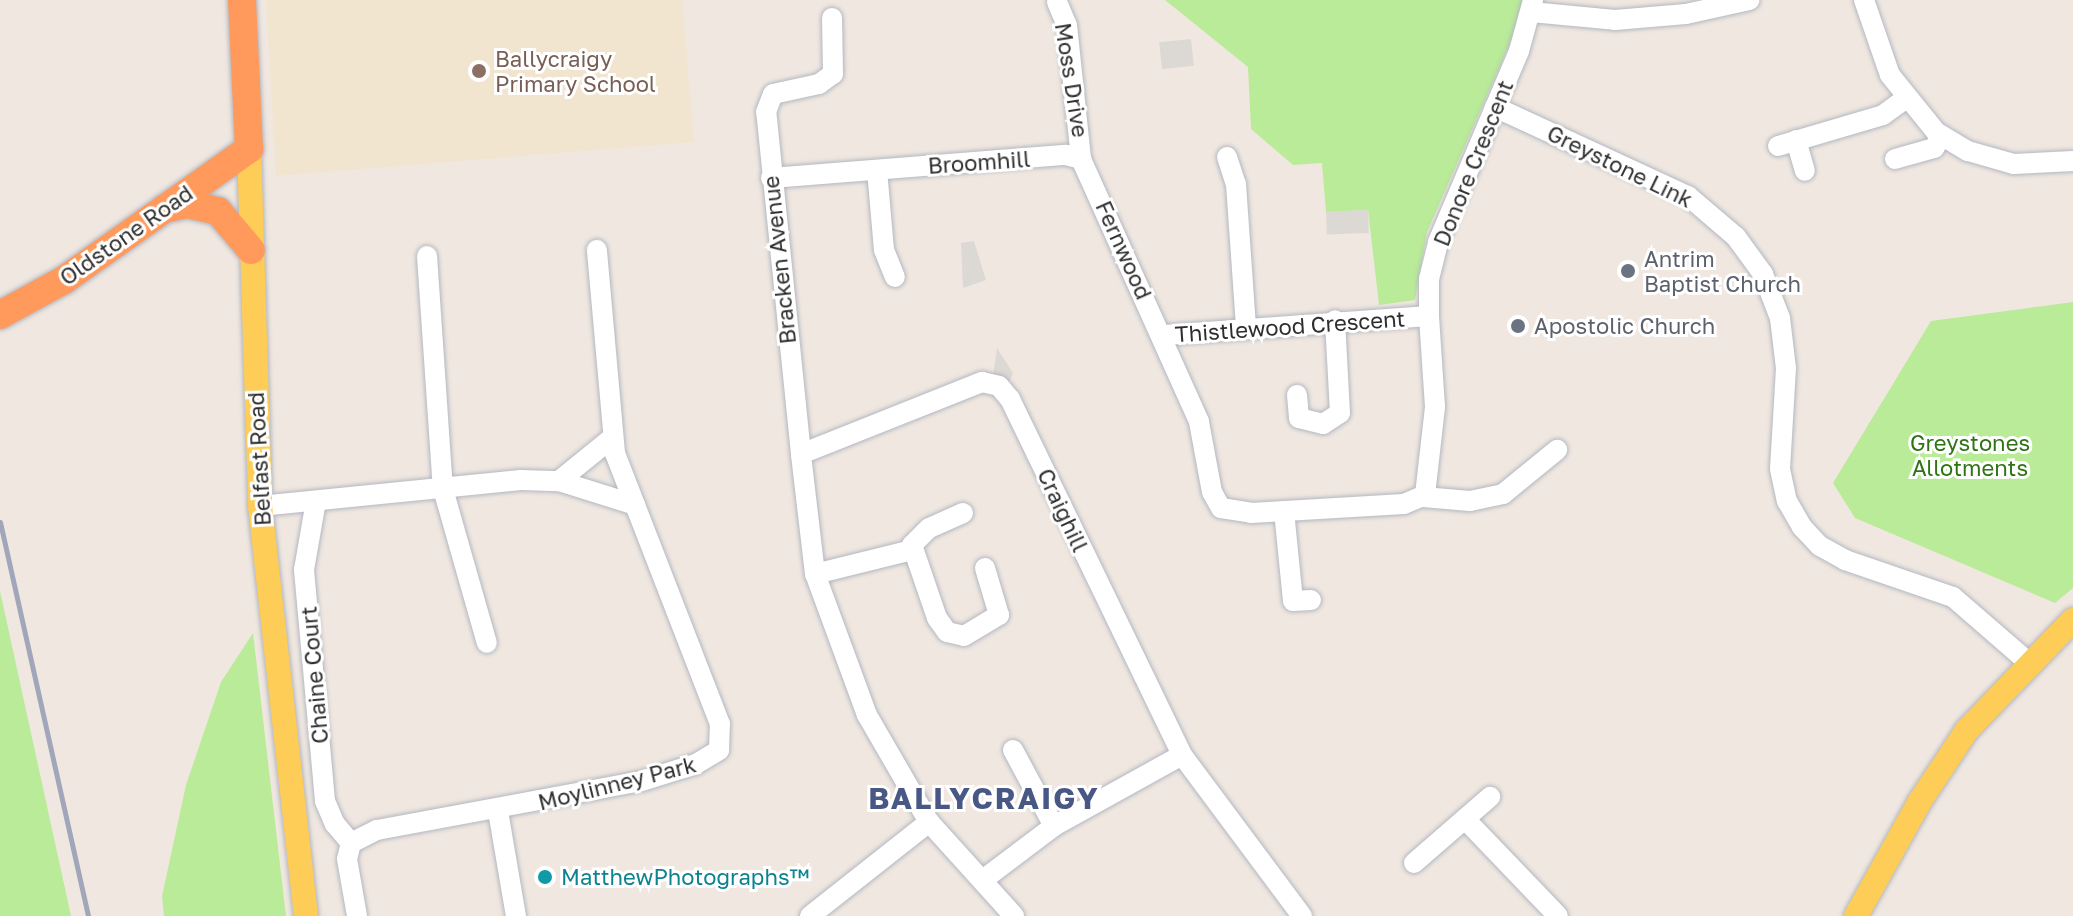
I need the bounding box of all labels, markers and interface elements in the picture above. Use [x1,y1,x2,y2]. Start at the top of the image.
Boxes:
street label: Moss Drive [1050,21,1094,139]
place label: Ballycraigy Primary School [495,45,656,96]
marker: Ballycraigy Primary School [470,62,488,80]
street label: Donore Crescent [1428,76,1518,250]
street label: Greystone Link [1543,119,1697,213]
street label: Broomhill [927,145,1031,179]
street label: Bracken Avenue [757,175,801,345]
street label: Oldstone Road [55,179,197,291]
street label: Fernwood [1091,197,1157,303]
place label: Antrim Baptist Church [1644,245,1801,296]
marker: Antrim Baptist Church [1619,262,1637,280]
street label: Thistlewood Crescent [1174,305,1406,347]
place label: Apostolic Church [1534,313,1715,339]
marker: Apostolic Church [1509,317,1527,335]
street label: Belfast Road [242,391,276,527]
park label: Greystones Allotments [1910,429,2030,480]
street label: Craighill [1032,464,1094,556]
street label: Chaine Court [295,605,333,745]
street label: Moylinney Park [535,751,699,815]
district label: BALLYCRAIGY [868,780,1100,816]
place label: MatthewPhotographs™ [561,864,809,890]
marker: MatthewPhotographs™ [536,868,554,886]

